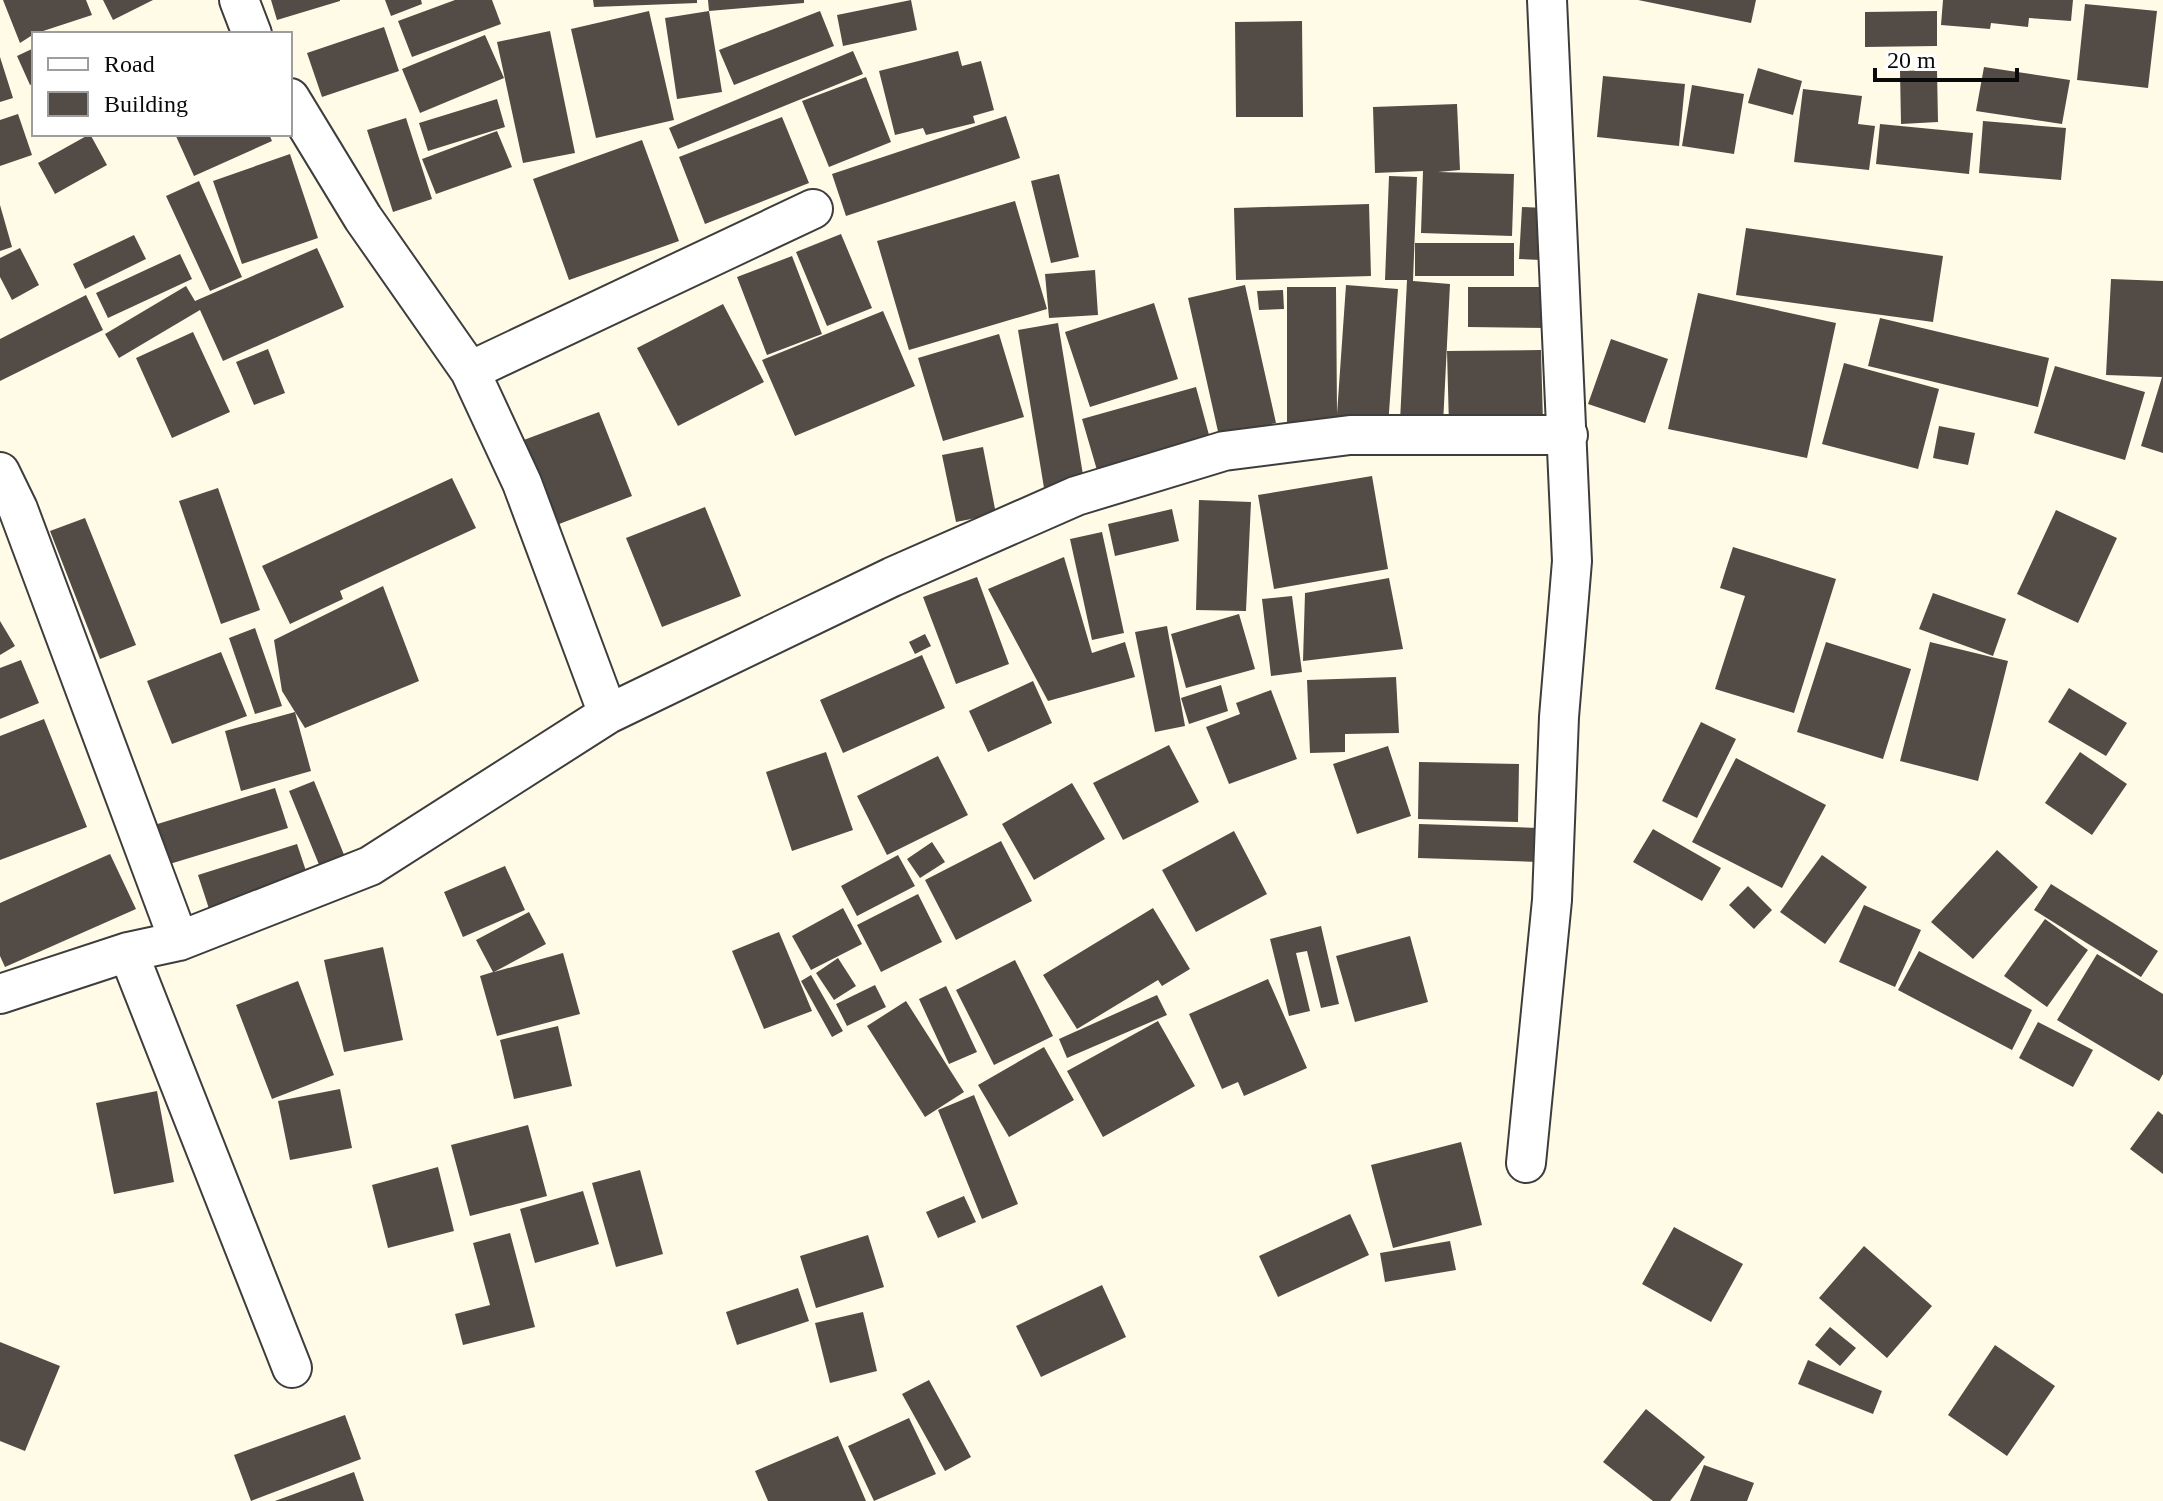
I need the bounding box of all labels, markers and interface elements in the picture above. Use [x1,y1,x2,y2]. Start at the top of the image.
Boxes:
legend [32,32,292,136]
scale bar [1875,32,2017,82]
text: 20 m [1887,47,1936,73]
text: Road [104,51,155,77]
text: Building [104,91,188,117]

